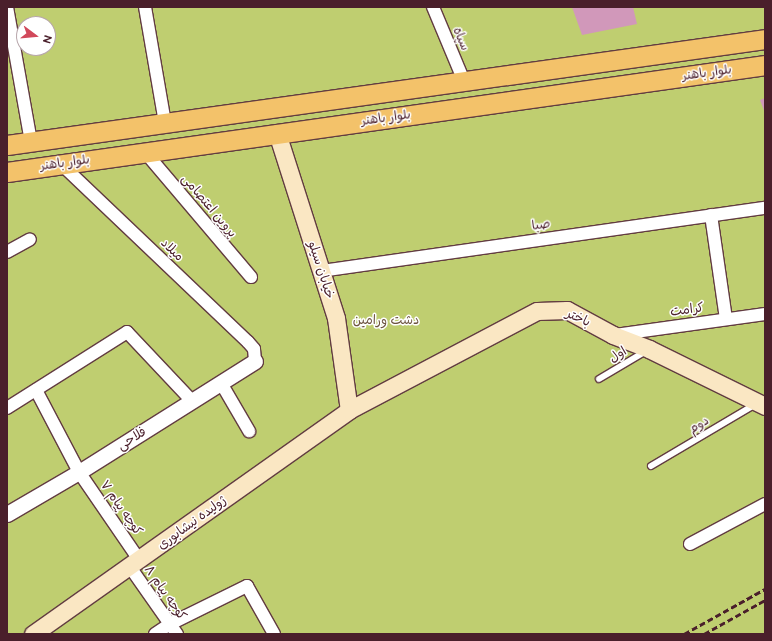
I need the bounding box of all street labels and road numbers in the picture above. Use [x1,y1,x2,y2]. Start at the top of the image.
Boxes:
street label: سپاه [449,25,473,53]
street label: بلوار باهنر [681,62,733,84]
street label: بلوار باهنر [360,107,412,129]
street label: بلوار باهنر [39,152,91,174]
street label: پروین اعتصامی [178,171,240,241]
street label: صبا [531,216,551,234]
street label: میلاد [157,235,187,265]
street label: خیابان سیلو [304,239,338,301]
street label: کرامت [669,300,705,320]
street label: باختر [563,306,593,330]
street label: اول [606,344,630,366]
street label: دوم [686,413,712,437]
street label: فلاحی [115,424,149,454]
street label: کوچه پیام ۷ [96,478,146,538]
street label: ژولیده نیشابوری [154,493,230,553]
street label: کوچه پیام ۸ [140,563,190,623]

